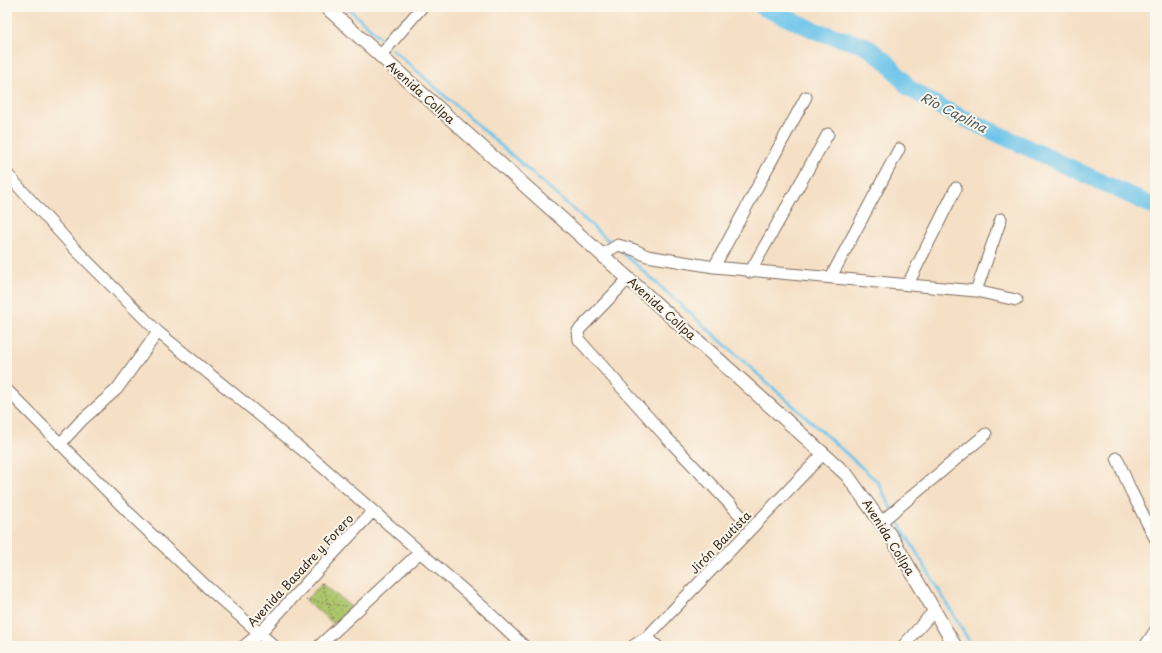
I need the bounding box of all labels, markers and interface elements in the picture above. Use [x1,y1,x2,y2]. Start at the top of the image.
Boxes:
street label: Avenida Collpa [383,56,460,128]
water label: Río Caplina [918,87,991,137]
street label: Avenida Collpa [624,272,701,344]
street label: Avenida Collpa [858,495,920,579]
street label: Jirón Bautista [685,506,755,578]
street label: Avenida Basadre y Forero [243,509,357,630]

